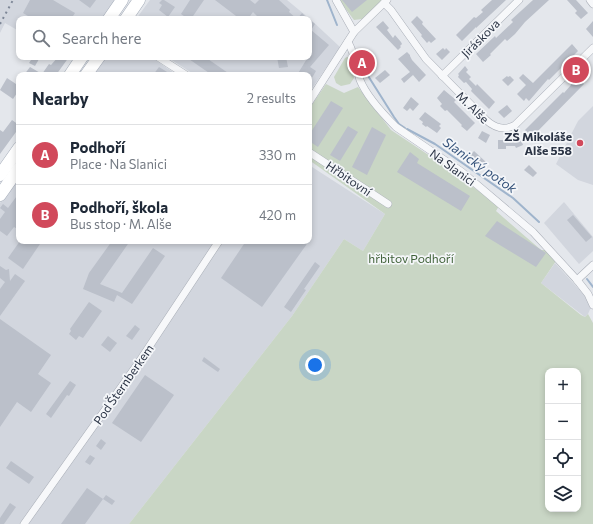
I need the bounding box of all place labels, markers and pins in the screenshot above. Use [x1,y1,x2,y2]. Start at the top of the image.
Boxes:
pin: A [349,48,375,78]
pin: B [563,55,589,85]
place label: ZŠ Mikoláše Alše 558 [504,129,572,157]
marker: ZŠ Mikoláše Alše 558 [575,138,585,148]

